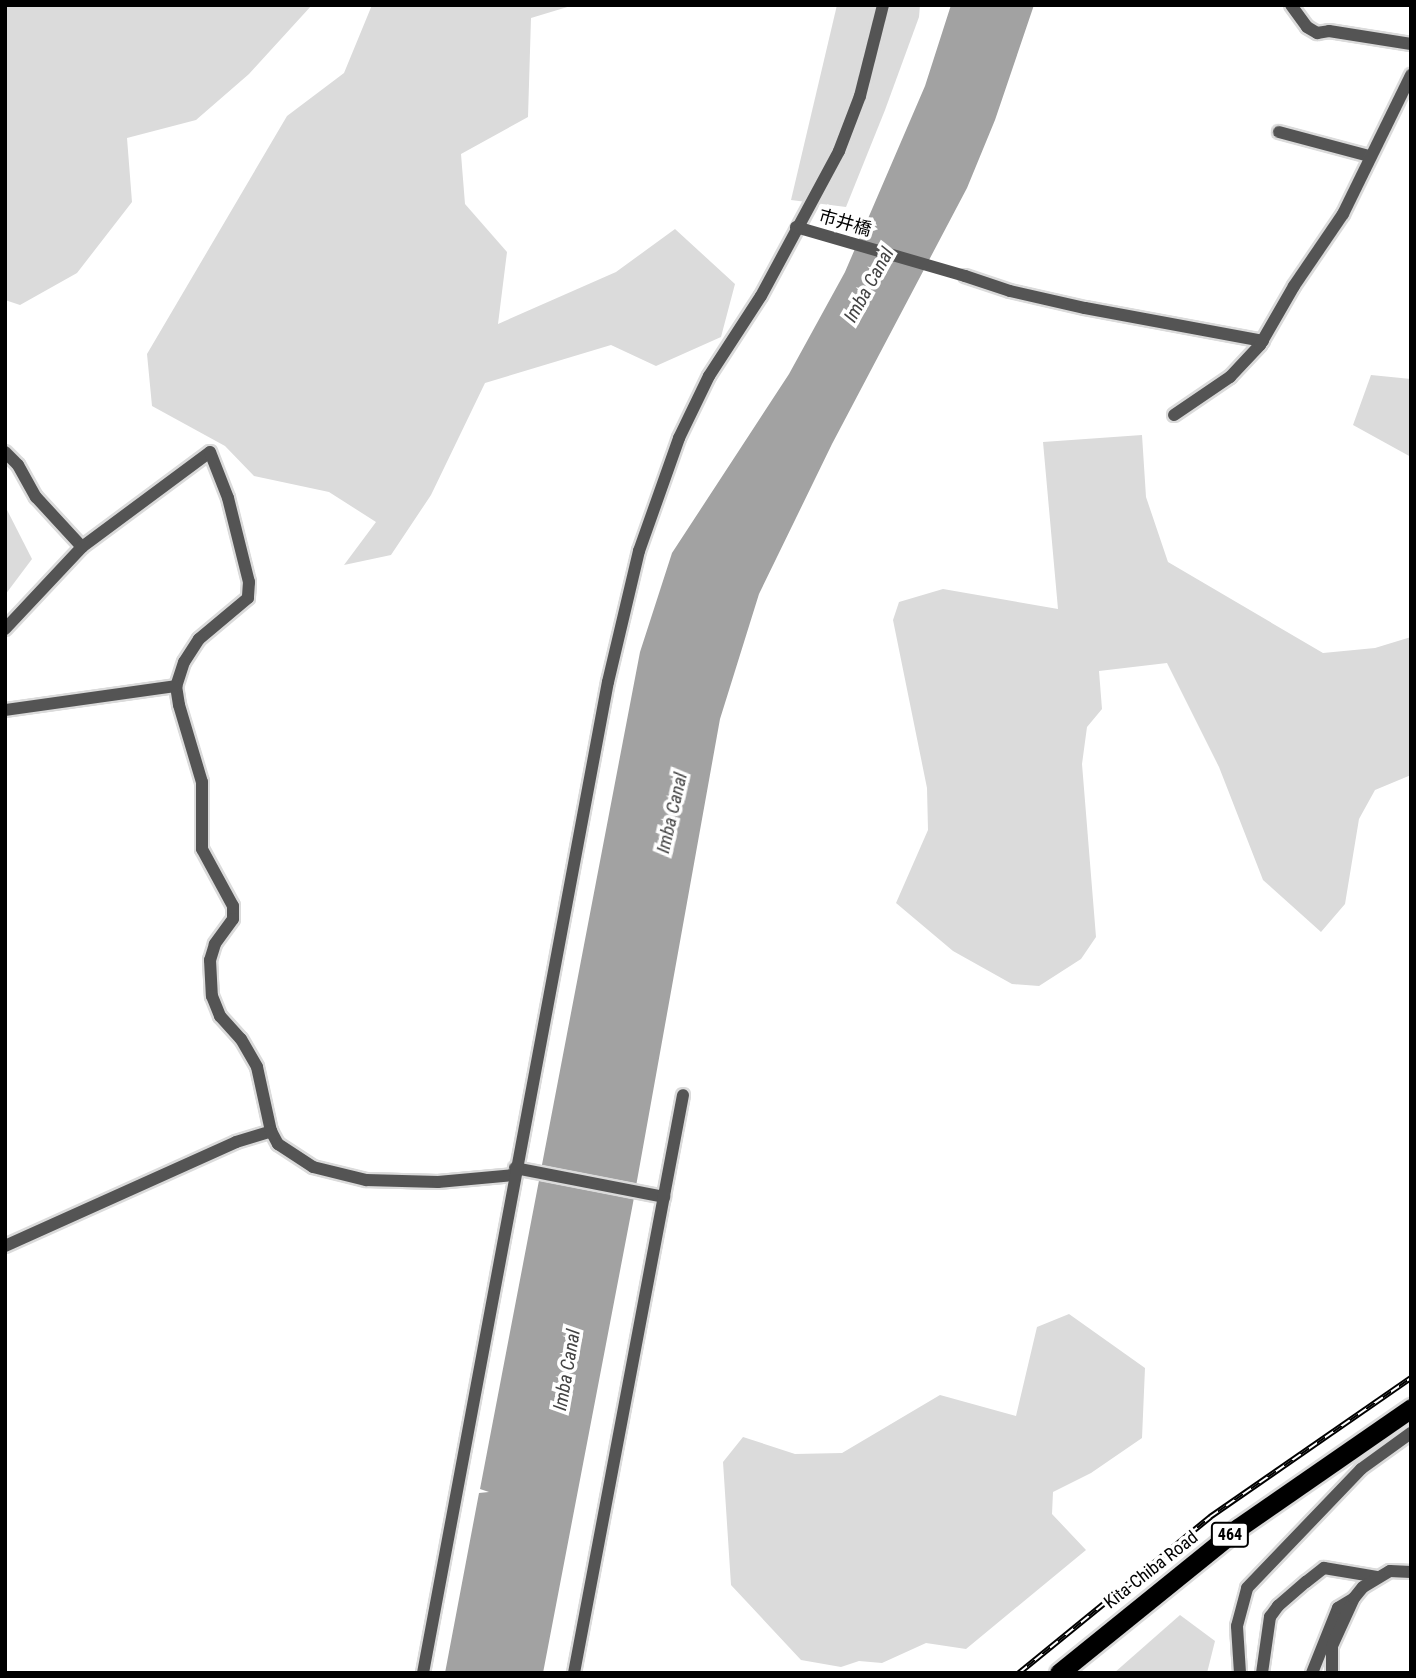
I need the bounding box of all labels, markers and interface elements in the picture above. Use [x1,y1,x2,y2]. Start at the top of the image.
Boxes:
street label: 市井橋 [816,205,874,241]
water label: Imba Canal [839,244,899,326]
water label: Imba Canal [652,770,692,856]
water label: Imba Canal [549,1328,585,1412]
road number: 464 [1211,1522,1249,1548]
street label: Kita-Chiba Road [1100,1527,1202,1613]

